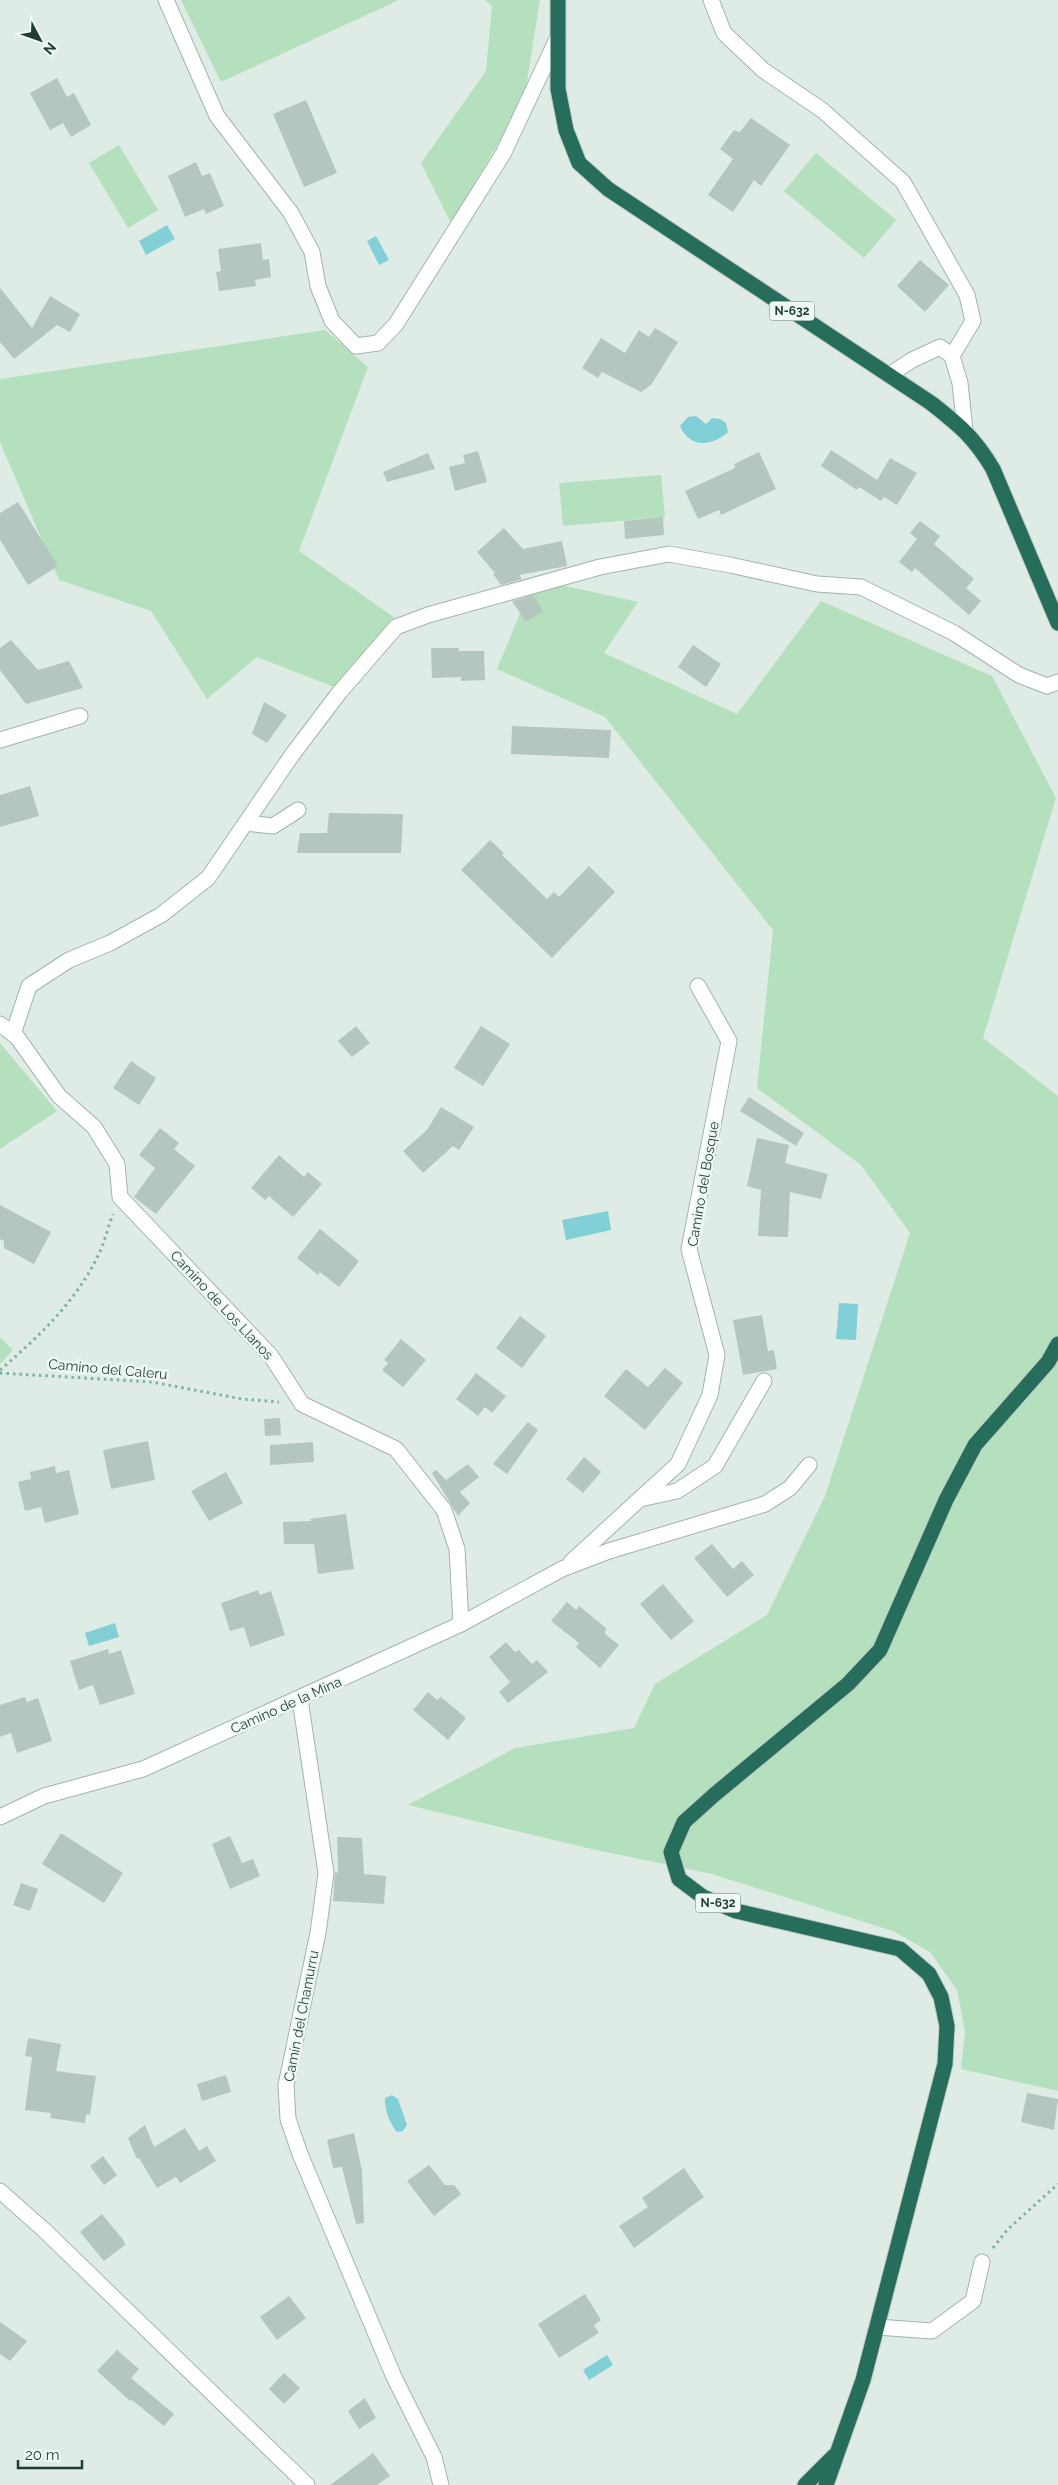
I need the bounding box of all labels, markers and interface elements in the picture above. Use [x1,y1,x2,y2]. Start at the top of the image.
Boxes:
north arrow [15,15,65,65]
text: N [40,39,59,58]
road number: N-632 [770,302,814,321]
street label: Camino del Bosque [684,1120,722,1248]
street label: Camino de Los Llanos [167,1247,277,1363]
street label: Camino del Caleru [48,1356,168,1382]
street label: Camino de la Mina [228,1673,344,1737]
road number: N-632 [696,1894,740,1912]
street label: Camín del Chamurru [280,1949,322,2083]
scale bar [18,2438,81,2470]
text: 20 m [25,2446,60,2464]

